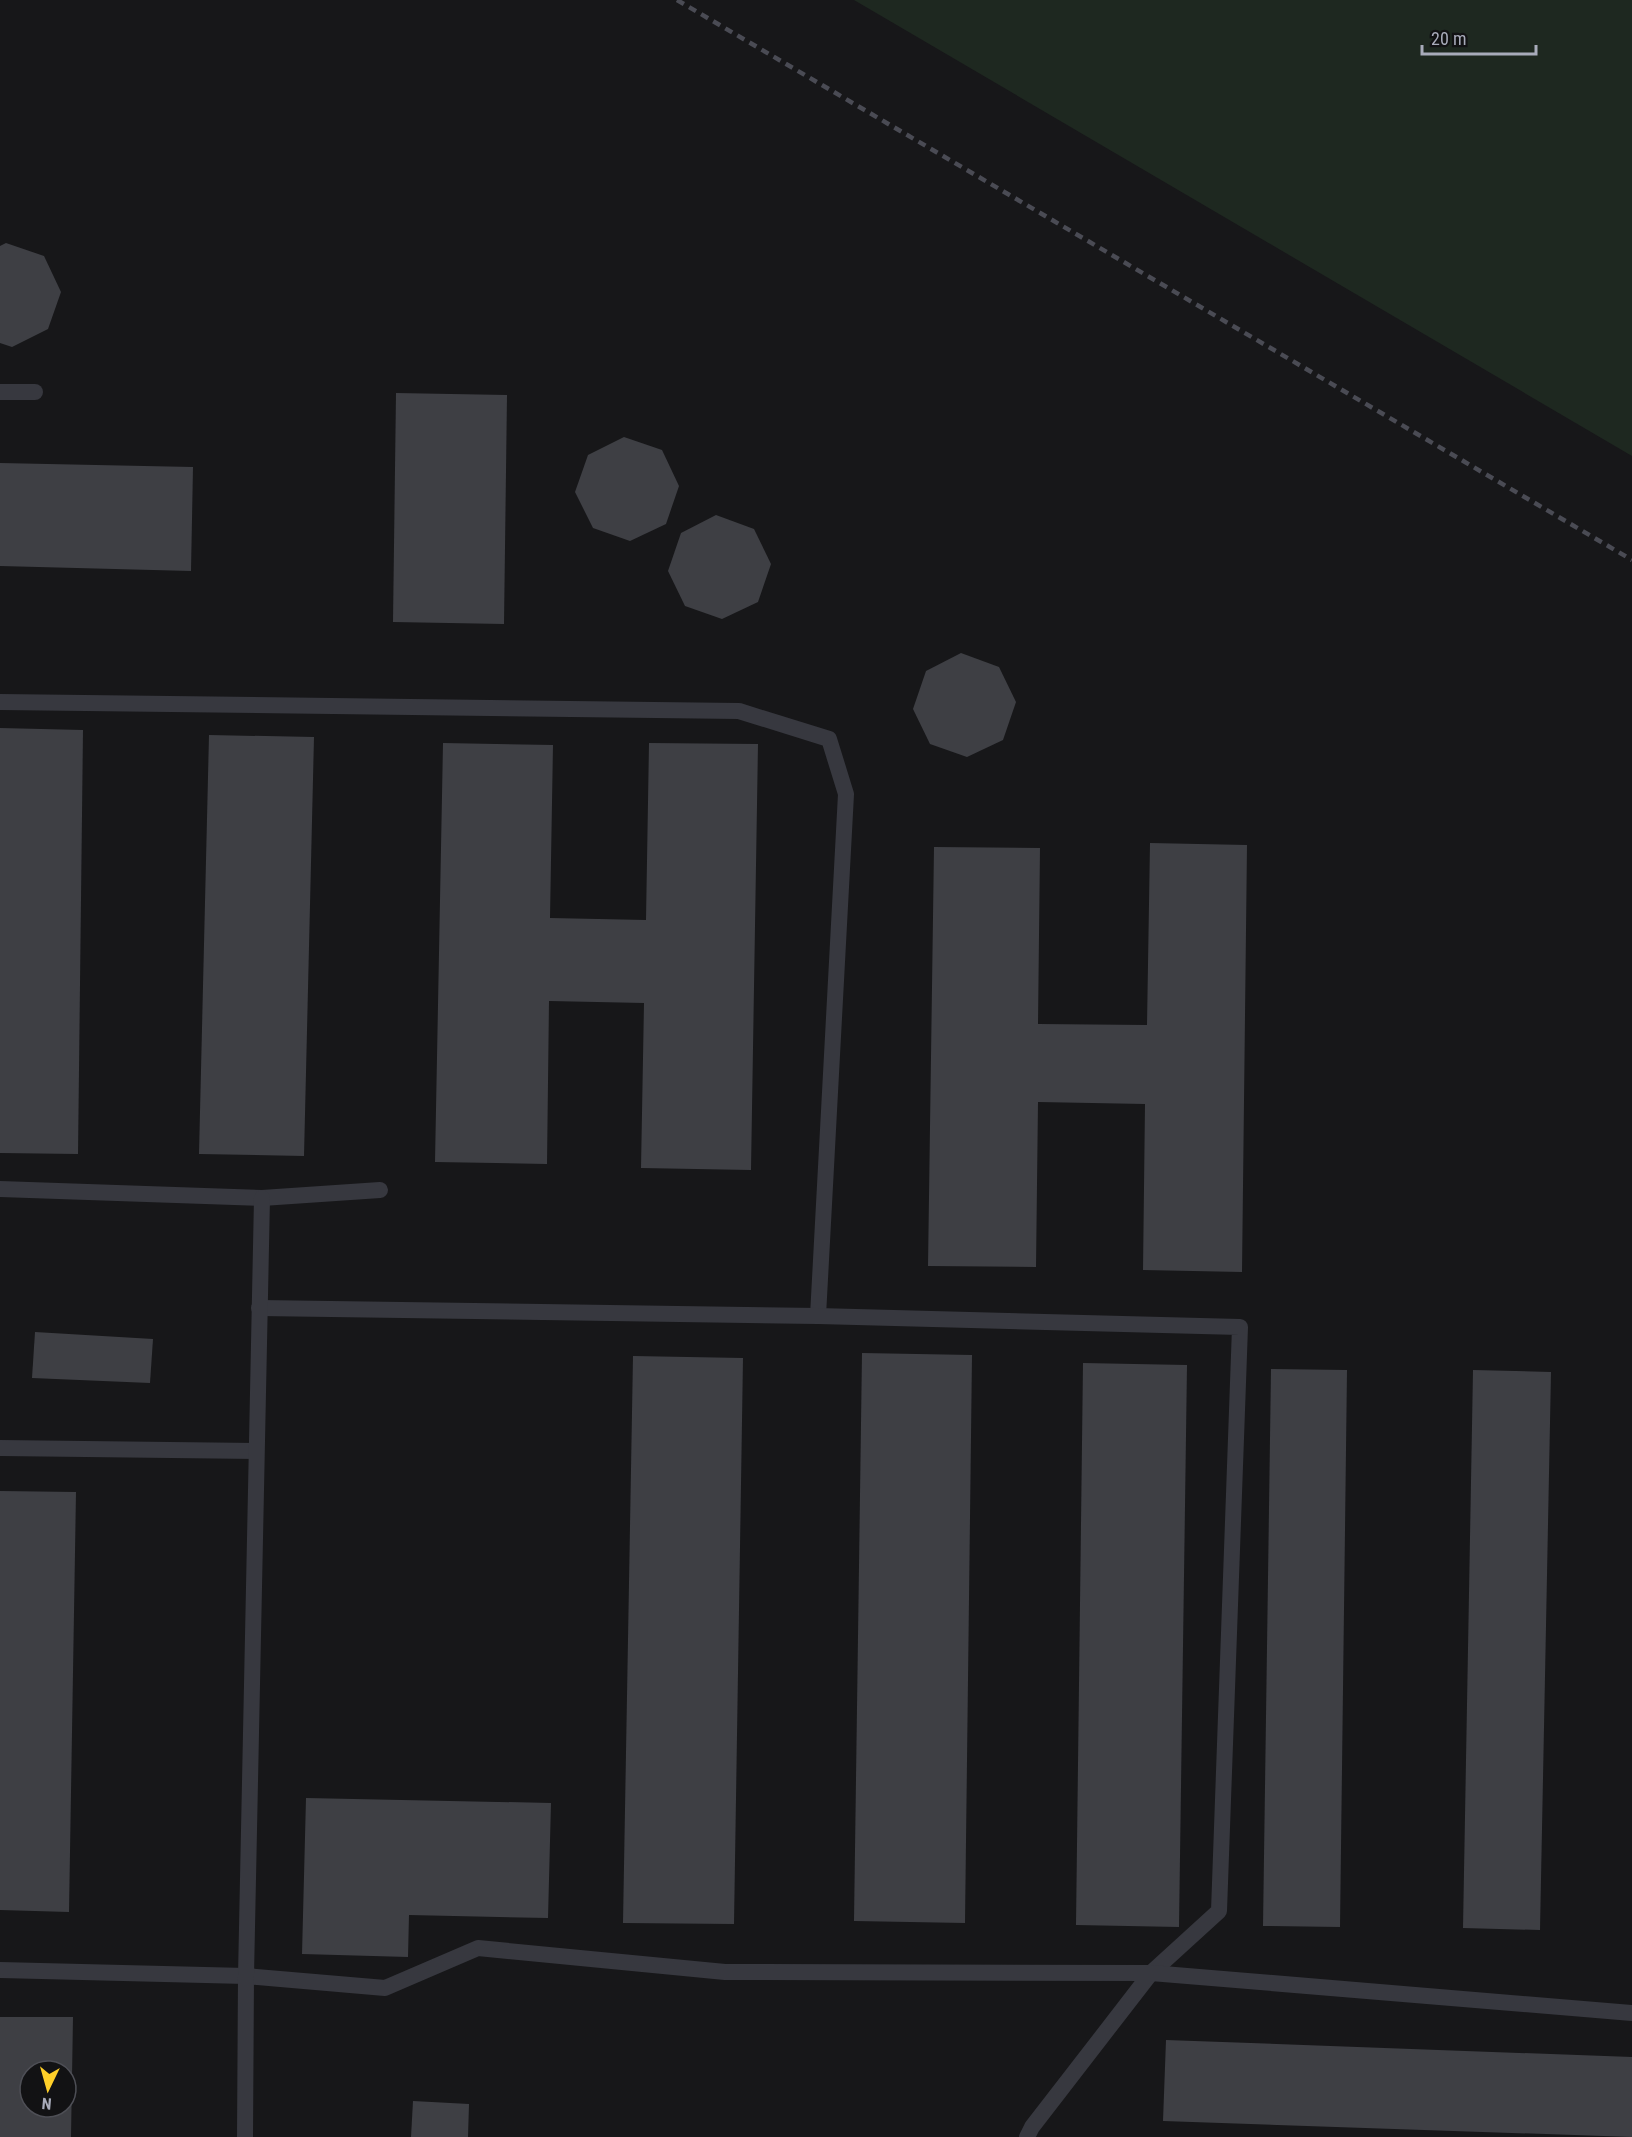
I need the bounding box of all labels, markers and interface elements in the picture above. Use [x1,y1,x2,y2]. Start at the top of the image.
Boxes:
scale bar [1422,18,1536,56]
text: 20 m [1431,28,1466,49]
north arrow [18,2059,78,2119]
text: N [41,2094,52,2113]

